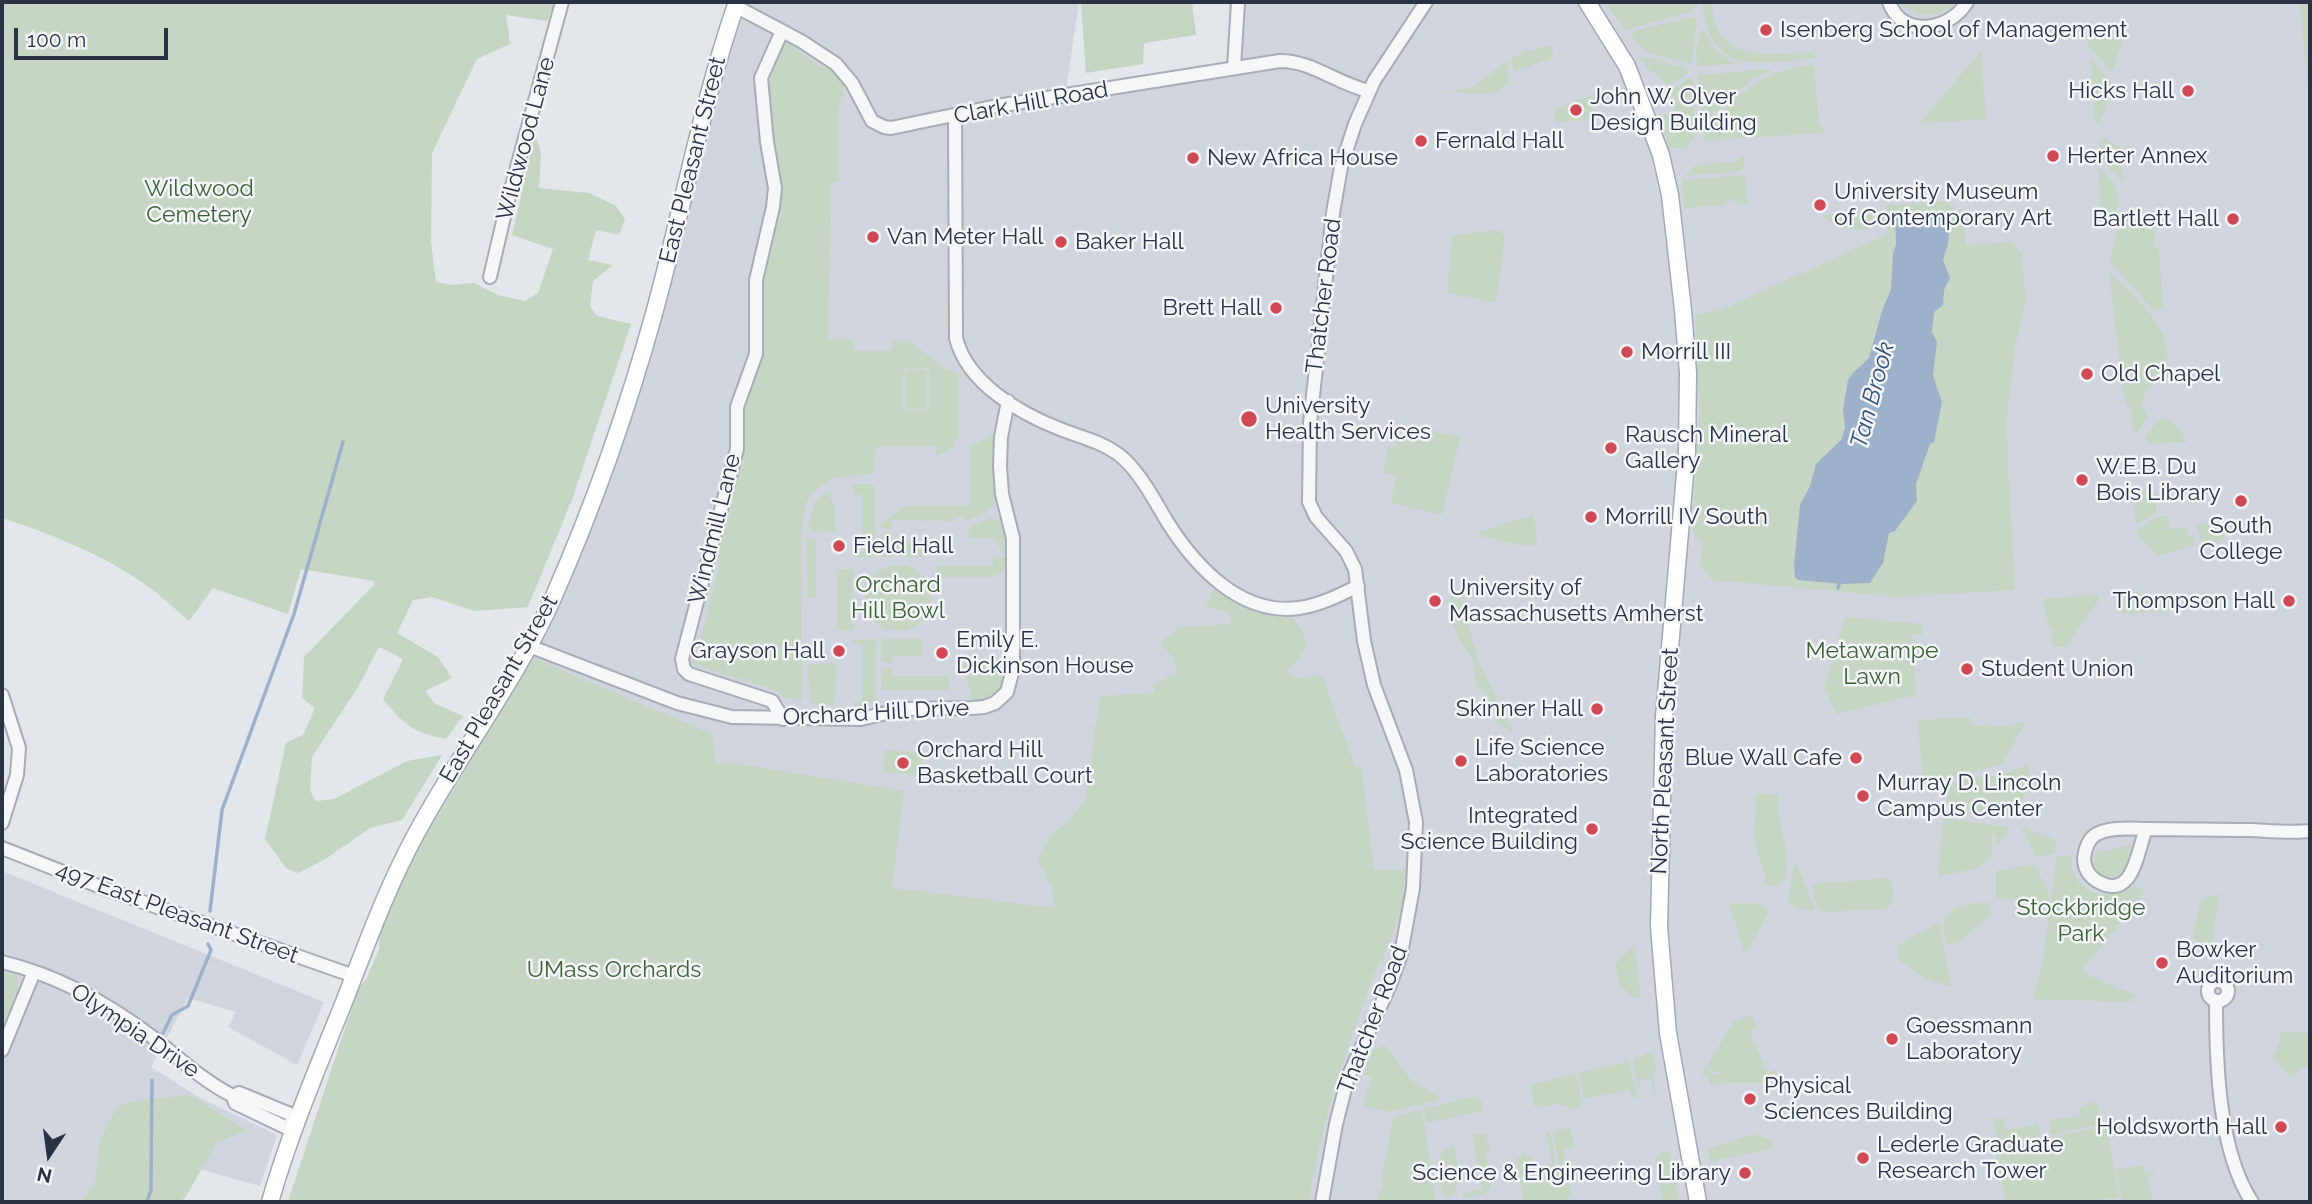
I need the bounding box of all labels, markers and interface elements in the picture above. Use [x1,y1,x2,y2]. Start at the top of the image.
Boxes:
scale bar [18,14,172,58]
place label: Isenberg School of Management [1780,16,2127,44]
marker: Isenberg School of Management [1758,22,1774,38]
text: 100 m [27,27,86,52]
street label: Wildwood Lane [491,54,561,224]
street label: East Pleasant Street [654,54,732,266]
street label: Clark Hill Road [952,76,1110,130]
place label: Hicks Hall [2068,77,2174,105]
place label: John W. Olver Design Building [1590,83,1757,137]
marker: Hicks Hall [2180,83,2196,99]
marker: John W. Olver Design Building [1568,102,1584,118]
place label: Fernald Hall [1435,127,1564,155]
marker: Fernald Hall [1413,133,1429,149]
place label: Herter Annex [2067,142,2207,170]
place label: New Africa House [1207,144,1398,172]
marker: Herter Annex [2045,148,2061,164]
marker: New Africa House [1185,150,1201,166]
park label: Wildwood Cemetery [144,175,254,229]
place label: University Museum of Contemporary Art [1834,178,2052,232]
marker: University Museum of Contemporary Art [1812,197,1828,213]
place label: Bartlett Hall [2093,205,2219,233]
marker: Bartlett Hall [2225,211,2241,227]
street label: Thatcher Road [1301,217,1347,375]
place label: Van Meter Hall [887,223,1043,251]
place label: Baker Hall [1075,228,1184,256]
marker: Van Meter Hall [865,229,881,245]
marker: Baker Hall [1053,234,1069,250]
place label: Brett Hall [1162,294,1262,322]
marker: Brett Hall [1268,300,1284,316]
place label: Morrill III [1641,338,1731,366]
water label: Tan Brook [1845,339,1901,451]
marker: Morrill III [1619,344,1635,360]
place label: Old Chapel [2101,360,2220,388]
marker: Old Chapel [2079,366,2095,382]
place label: University Health Services [1265,392,1431,446]
marker: University Health Services [1239,409,1259,429]
place label: Rausch Mineral Gallery [1625,421,1788,475]
marker: Rausch Mineral Gallery [1603,440,1619,456]
street label: Windmill Lane [683,451,747,607]
place label: W.E.B. Du Bois Library [2096,453,2221,507]
marker: W.E.B. Du Bois Library [2074,472,2090,488]
marker: South College [2233,493,2249,509]
place label: Morrill IV South [1605,503,1768,531]
marker: Morrill IV South [1583,509,1599,525]
place label: South College [2199,512,2283,566]
place label: Field Hall [853,532,953,560]
marker: Field Hall [831,538,847,554]
park label: Orchard Hill Bowl [851,571,945,625]
place label: University of Massachusetts Amherst [1449,574,1703,628]
place label: Thompson Hall [2113,587,2275,615]
street label: East Pleasant Street [434,590,564,788]
marker: University of Massachusetts Amherst [1427,593,1443,609]
marker: Thompson Hall [2281,593,2297,609]
place label: Emily E. Dickinson House [956,626,1134,680]
place label: Grayson Hall [690,637,825,665]
park label: Metawampe Lawn [1805,637,1939,691]
marker: Grayson Hall [831,643,847,659]
marker: Emily E. Dickinson House [934,645,950,661]
street label: North Pleasant Street [1645,647,1685,875]
place label: Student Union [1981,655,2134,683]
marker: Student Union [1959,661,1975,677]
street label: Orchard Hill Drive [782,694,970,732]
place label: Skinner Hall [1456,695,1583,723]
marker: Skinner Hall [1589,701,1605,717]
place label: Life Science Laboratories [1475,734,1608,788]
place label: Orchard Hill Basketball Court [917,736,1093,790]
place label: Blue Wall Cafe [1685,744,1842,772]
marker: Blue Wall Cafe [1848,750,1864,766]
marker: Life Science Laboratories [1453,753,1469,769]
marker: Orchard Hill Basketball Court [895,755,911,771]
place label: Murray D. Lincoln Campus Center [1877,769,2061,823]
marker: Murray D. Lincoln Campus Center [1855,788,1871,804]
place label: Integrated Science Building [1400,802,1578,856]
marker: Integrated Science Building [1584,821,1600,837]
street label: 497 East Pleasant Street [52,856,302,970]
park label: Stockbridge Park [2016,894,2146,948]
place label: Bowker Auditorium [2176,936,2293,990]
street label: Thatcher Road [1332,942,1414,1098]
marker: Bowker Auditorium [2154,955,2170,971]
park label: UMass Orchards [527,956,701,984]
street label: Olympia Drive [65,978,205,1084]
place label: Goessmann Laboratory [1906,1012,2032,1066]
marker: Goessmann Laboratory [1884,1031,1900,1047]
place label: Physical Sciences Building [1764,1072,1953,1126]
marker: Physical Sciences Building [1742,1091,1758,1107]
place label: Holdsworth Hall [2096,1113,2267,1141]
marker: Holdsworth Hall [2273,1119,2289,1135]
north arrow [14,1120,84,1190]
place label: Lederle Graduate Research Tower [1877,1131,2064,1185]
marker: Lederle Graduate Research Tower [1855,1150,1871,1166]
place label: Science & Engineering Library [1412,1159,1731,1187]
text: N [35,1163,54,1188]
marker: Science & Engineering Library [1737,1165,1753,1181]

